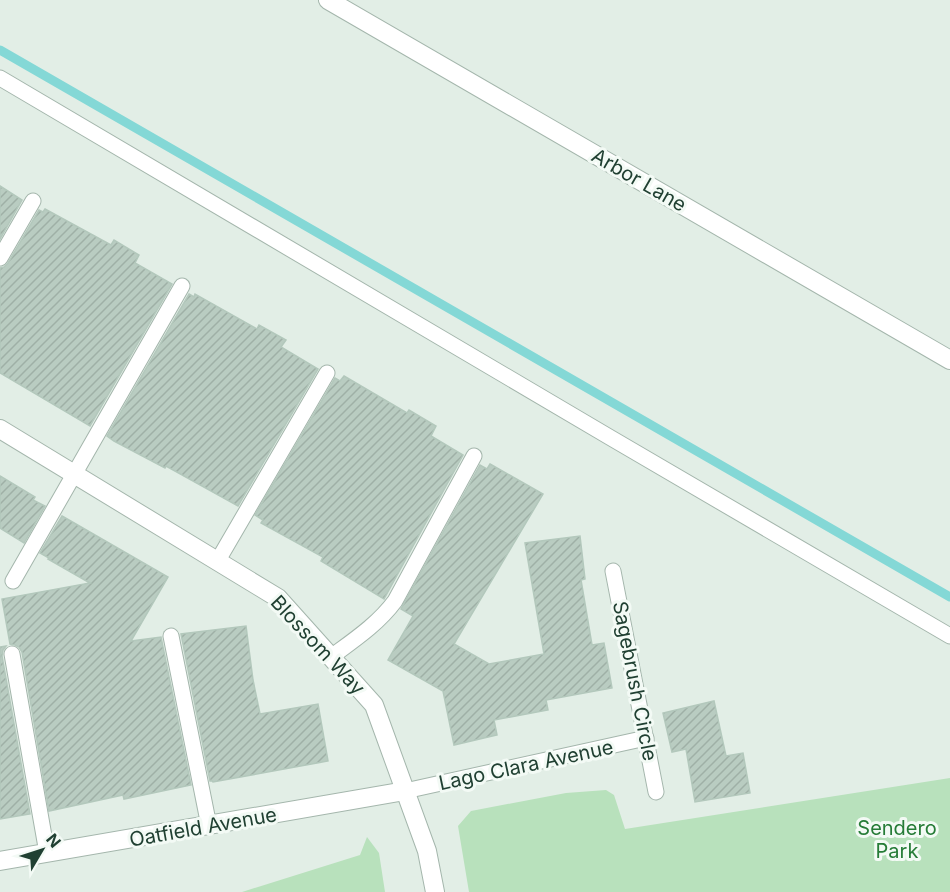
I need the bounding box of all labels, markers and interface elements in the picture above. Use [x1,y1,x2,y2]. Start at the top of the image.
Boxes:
street label: Arbor Lane [588,143,690,217]
street label: Blossom Way [266,590,370,700]
street label: Sagebrush Circle [608,599,662,763]
street label: Lago Clara Avenue [437,735,615,795]
street label: Oatfield Avenue [127,802,279,852]
park label: Sendero Park [857,816,937,863]
north arrow [12,820,72,880]
text: N [42,830,65,852]

